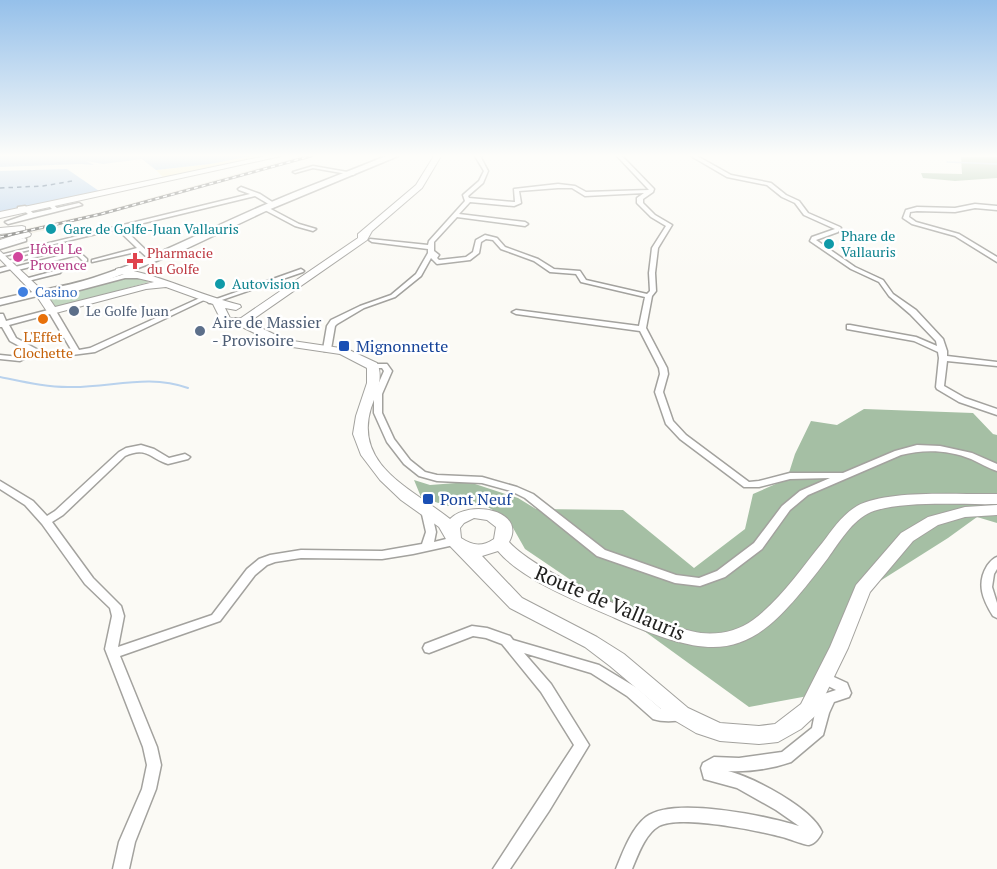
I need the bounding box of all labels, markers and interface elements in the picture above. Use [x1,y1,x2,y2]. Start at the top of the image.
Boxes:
place label: Gare de Golfe-Juan Vallauris [63,219,239,238]
marker: Gare de Golfe-Juan Vallauris [44,222,58,236]
place label: Phare de Vallauris [841,226,896,261]
marker: Phare de Vallauris [822,237,836,251]
place label: Hôtel Le Provence [30,239,87,274]
place label: Pharmacie du Golfe [147,243,213,278]
marker: Hôtel Le Provence [11,250,25,264]
marker: Pharmacie du Golfe [128,254,142,268]
place label: Autovision [232,274,301,293]
marker: Autovision [213,277,227,291]
place label: Casino [35,282,78,301]
marker: Casino [16,285,30,299]
place label: Le Golfe Juan [86,301,170,320]
marker: Le Golfe Juan [67,304,81,318]
place label: Aire de Massier - Provisoire [212,311,322,351]
marker: L'Effet Clochette [36,312,50,326]
marker: Aire de Massier - Provisoire [193,324,207,338]
place label: L'Effet Clochette [13,327,73,362]
place label: Mignonnette [356,335,448,357]
marker: Mignonnette [337,339,351,353]
place label: Pont Neuf [440,488,513,510]
marker: Pont Neuf [421,492,435,506]
street label: Route de Vallauris [531,559,689,646]

